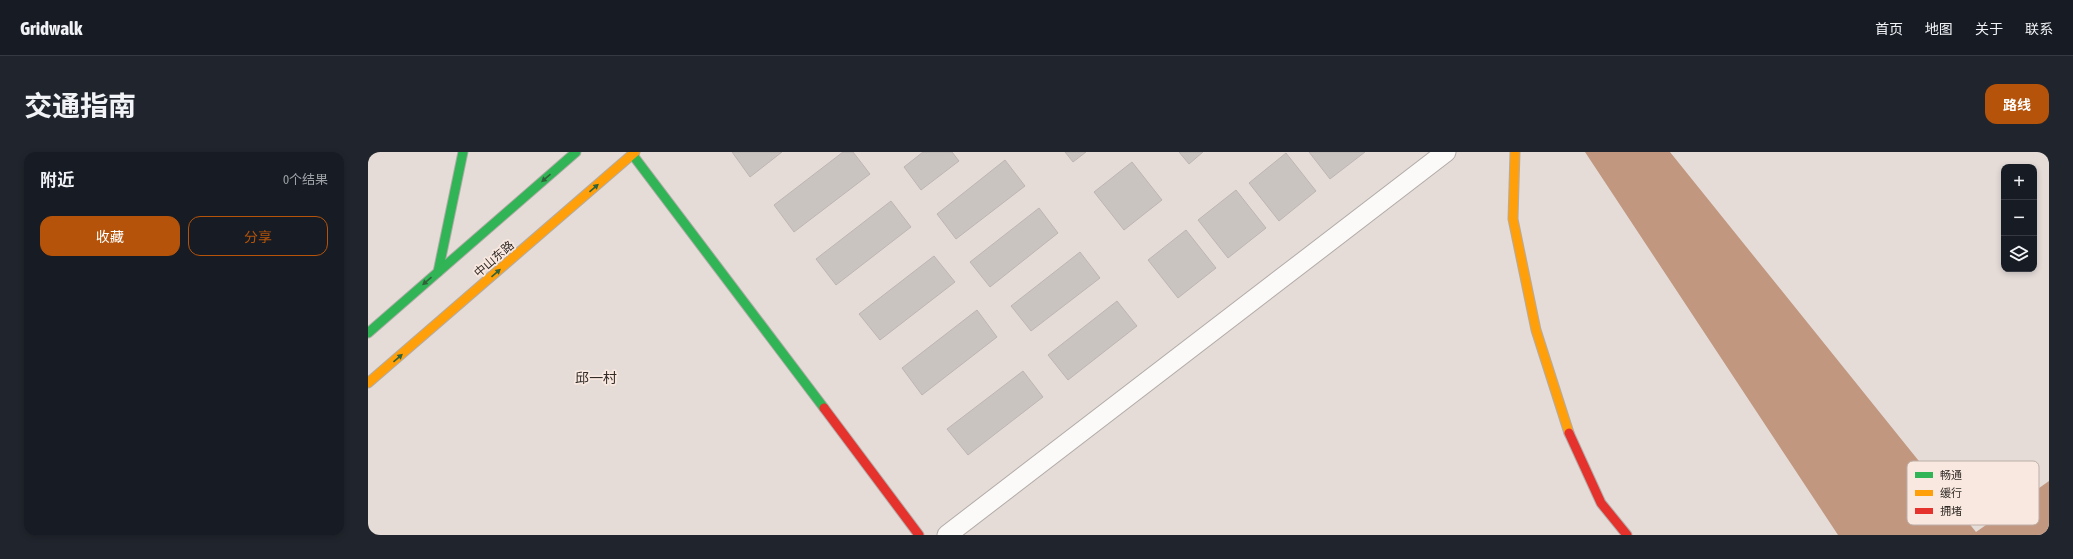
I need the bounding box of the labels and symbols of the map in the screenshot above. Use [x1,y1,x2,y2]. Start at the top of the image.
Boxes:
one-way arrow [541,173,551,182]
one-way arrow [589,183,599,192]
street label: 中山东路 [471,238,517,280]
one-way arrow [491,268,501,278]
one-way arrow [422,277,432,286]
one-way arrow [393,354,403,363]
district label: 邱一村 [575,370,617,386]
legend [1907,461,2039,525]
text: 畅通 [1940,469,1962,481]
text: 缓行 [1940,487,1962,499]
text: 拥堵 [1940,505,1962,517]

